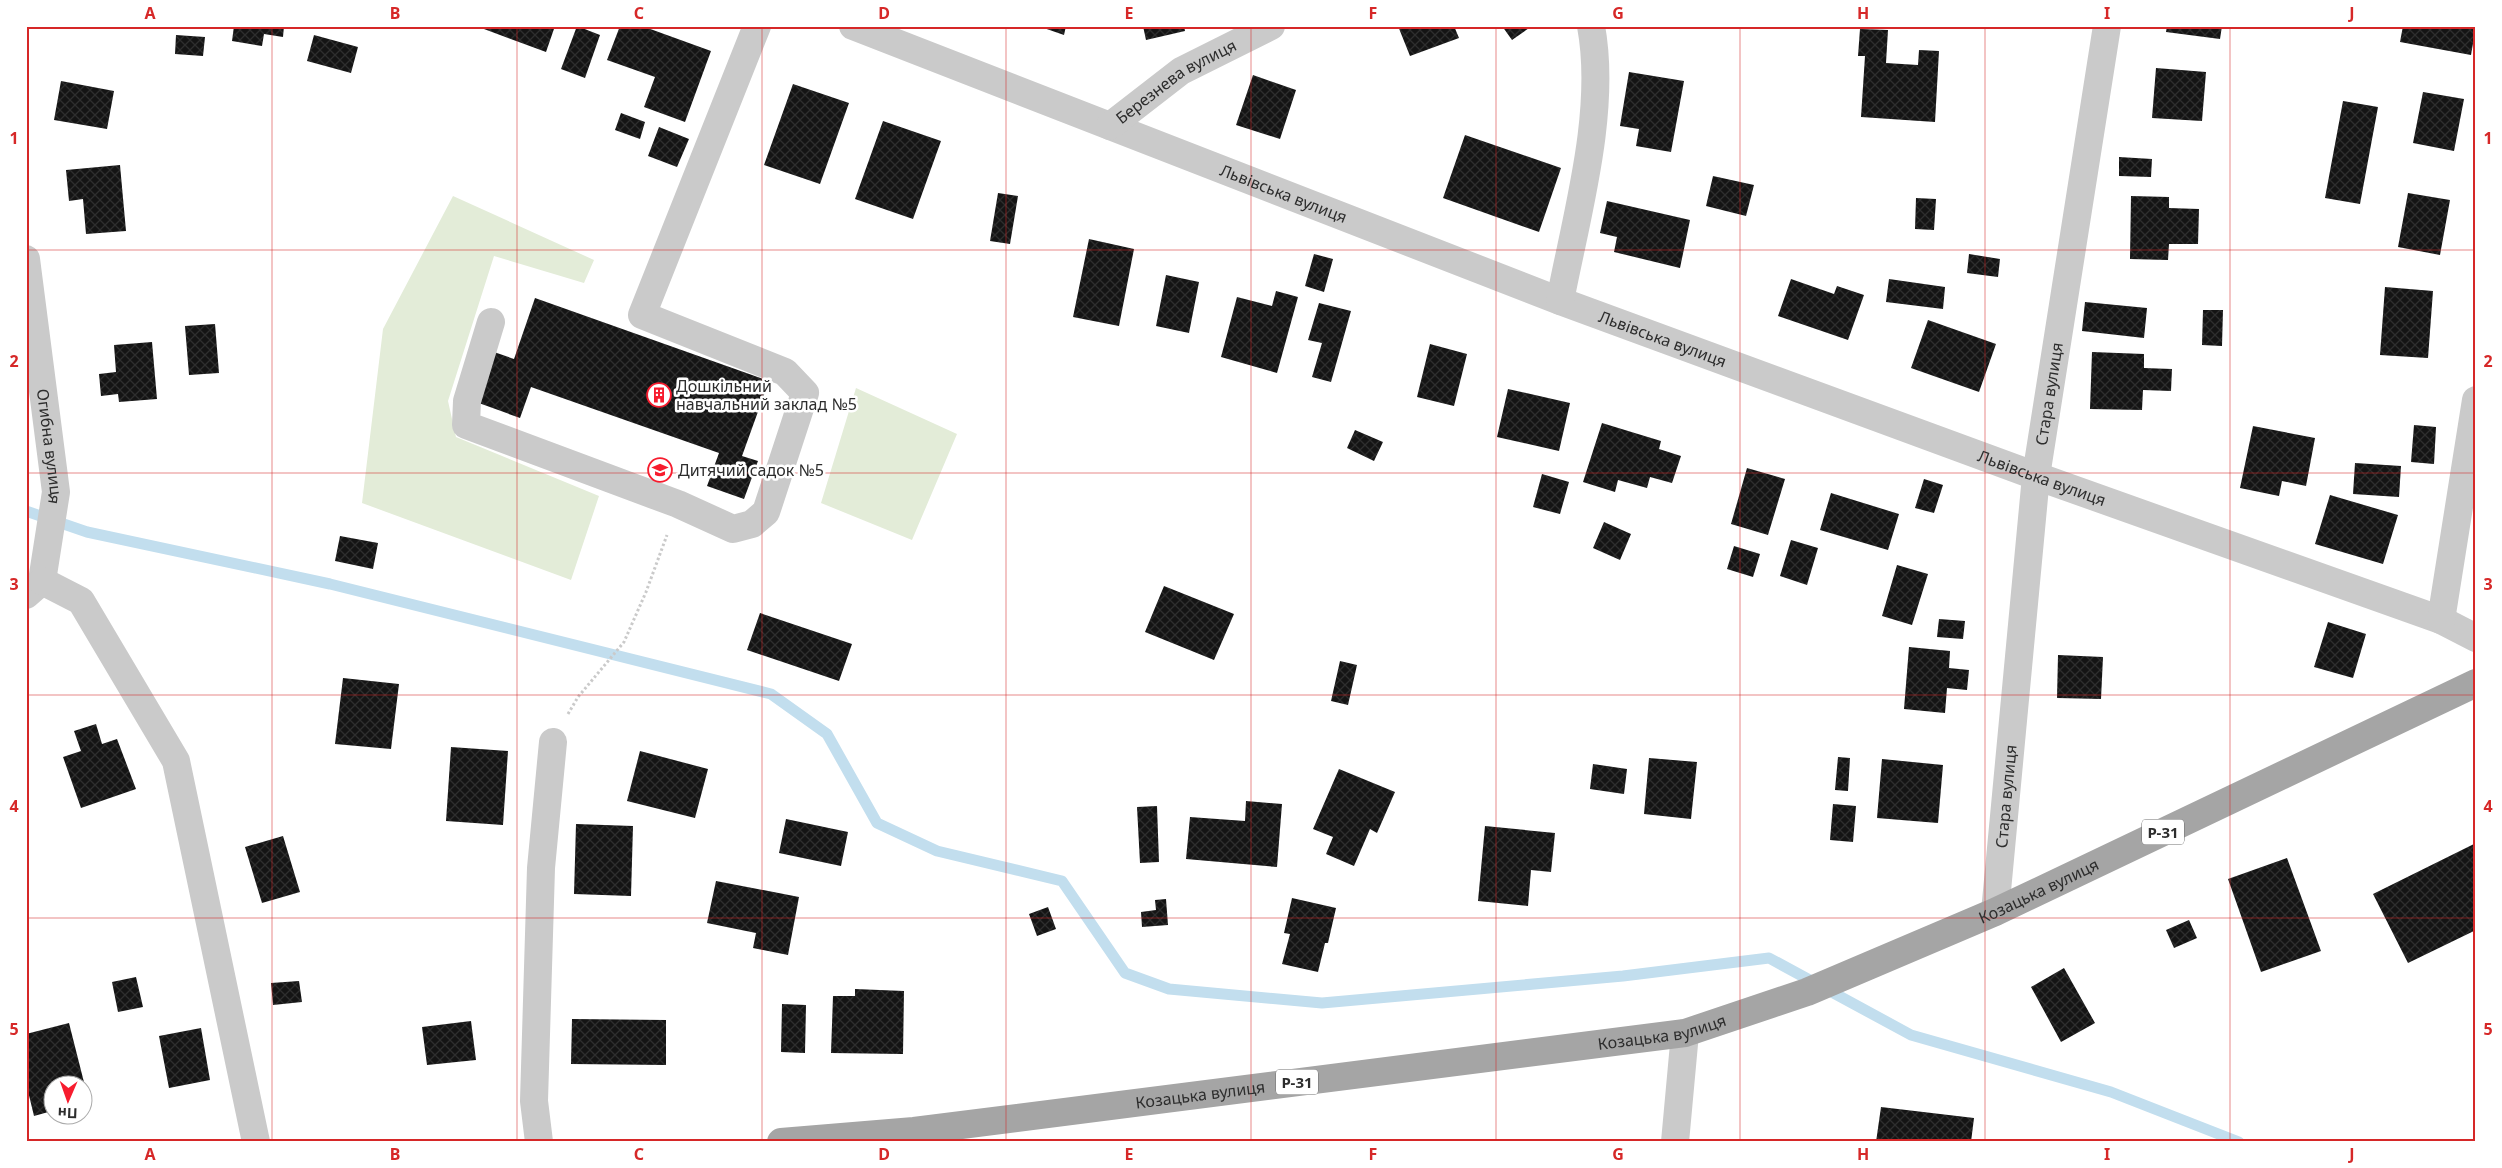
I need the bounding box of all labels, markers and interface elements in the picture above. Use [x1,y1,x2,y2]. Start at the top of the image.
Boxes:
text: A [144,2,156,24]
text: B [390,2,400,24]
text: C [634,2,644,24]
text: D [878,2,890,24]
text: E [1125,2,1134,24]
text: F [1369,2,1377,24]
text: G [1612,2,1624,24]
text: H [1857,2,1869,24]
text: I [2104,2,2110,24]
text: J [2347,2,2355,24]
street label: Березнева вулиця [1111,34,1240,129]
text: 1 [9,127,19,149]
text: 1 [2483,127,2493,149]
street label: Львівська вулиця [1217,159,1350,228]
street label: Львівська вулиця [1596,305,1730,372]
street label: Стара вулиця [2030,341,2068,447]
text: 2 [9,350,19,372]
text: 2 [2483,350,2493,372]
place label: Дошкільний навчальний заклад №5 [676,375,857,415]
building icon: Дошкільний навчальний заклад №5 [646,382,672,408]
street label: Огибна вулиця [32,387,67,506]
street label: Львівська вулиця [1975,445,2109,511]
school or university icon: Дитячий садок №5 [647,457,673,483]
place label: Дитячий садок №5 [678,459,824,481]
text: 3 [9,573,19,595]
text: 3 [2483,573,2493,595]
street label: Стара вулиця [1990,744,2022,849]
text: 4 [9,795,19,817]
text: 4 [2483,795,2493,817]
road number: Р-31 [2142,820,2184,844]
street label: Козацька вулиця [1975,853,2102,929]
street label: Козацька вулиця [1596,1009,1729,1055]
text: 5 [9,1018,19,1040]
text: 5 [2483,1018,2493,1040]
road number: Р-31 [1276,1070,1318,1094]
street label: Козацька вулиця [1134,1075,1266,1114]
north arrow [42,1076,92,1126]
text: Пн [57,1104,78,1123]
text: A [144,1143,156,1165]
text: B [390,1143,400,1165]
text: C [634,1143,644,1165]
text: D [878,1143,890,1165]
text: E [1125,1143,1134,1165]
text: F [1369,1143,1377,1165]
text: G [1612,1143,1624,1165]
text: H [1857,1143,1869,1165]
text: I [2104,1143,2110,1165]
text: J [2347,1143,2355,1165]

